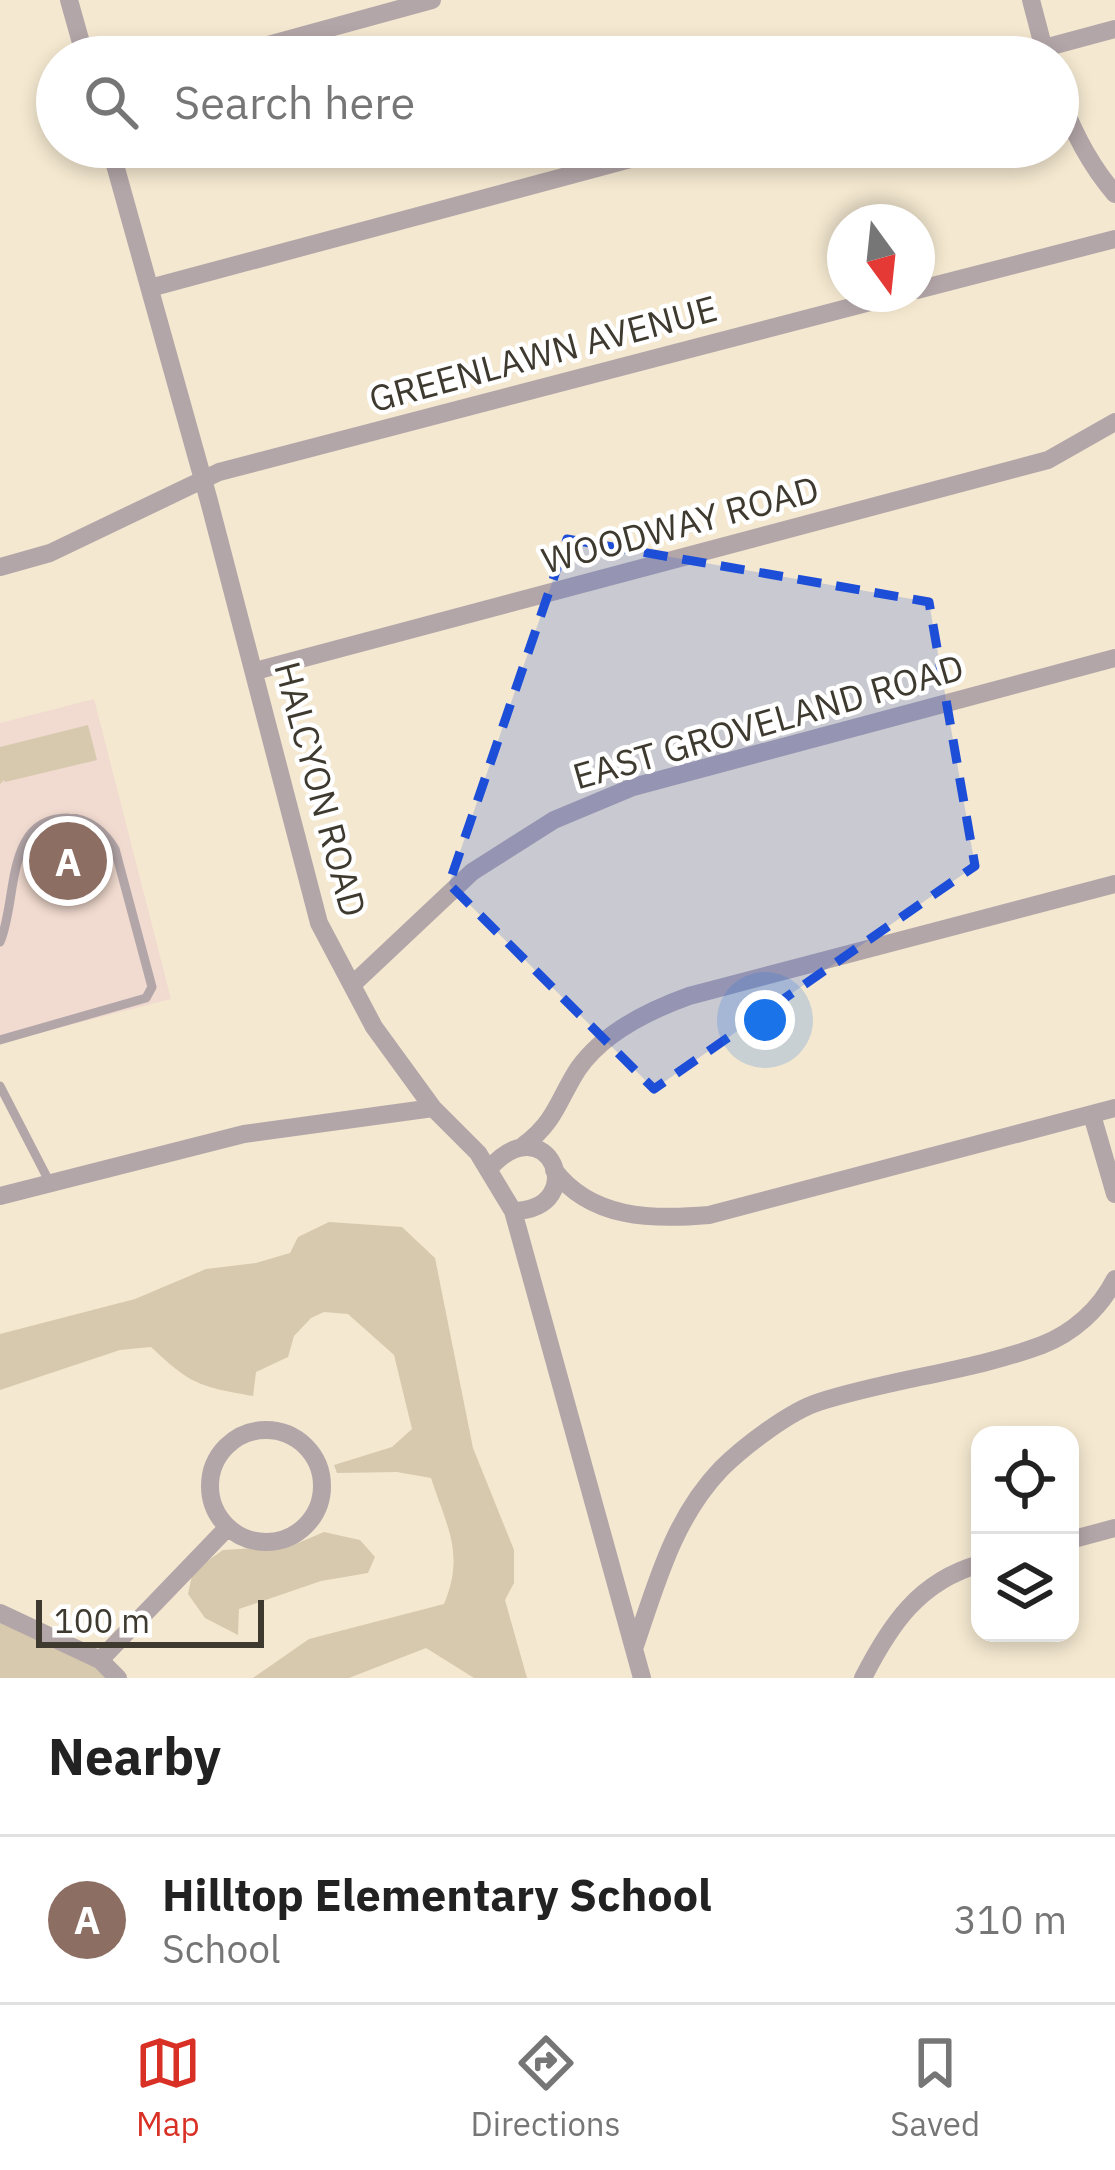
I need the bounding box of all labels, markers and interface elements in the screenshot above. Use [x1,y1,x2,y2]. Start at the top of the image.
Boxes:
search box [36,36,1079,168]
icon: search [78,69,144,135]
text: Search here [174,73,415,131]
north arrow [827,204,935,312]
street label: GREENLAWN AVENUE [364,284,722,422]
street label: WOODWAY ROAD [536,464,824,584]
street label: EAST GROVELAND ROAD [567,643,969,799]
street label: HALCYON ROAD [264,656,378,922]
pin: A [29,816,107,906]
your location [735,990,795,1050]
map controls [971,1426,1079,1642]
button: locate [971,1426,1079,1534]
button: layers [971,1534,1079,1642]
scale bar [36,1594,264,1647]
text: 100 m [54,1599,150,1642]
text: Nearby [48,1723,221,1789]
text: Hilltop Elementary School [162,1865,712,1923]
text: A [74,1894,100,1945]
text: 310 m [954,1894,1067,1945]
text: School [162,1923,281,1974]
tab: Map [135,2030,201,2145]
tab: Directions [471,2030,621,2145]
tab: Saved [890,2030,980,2145]

